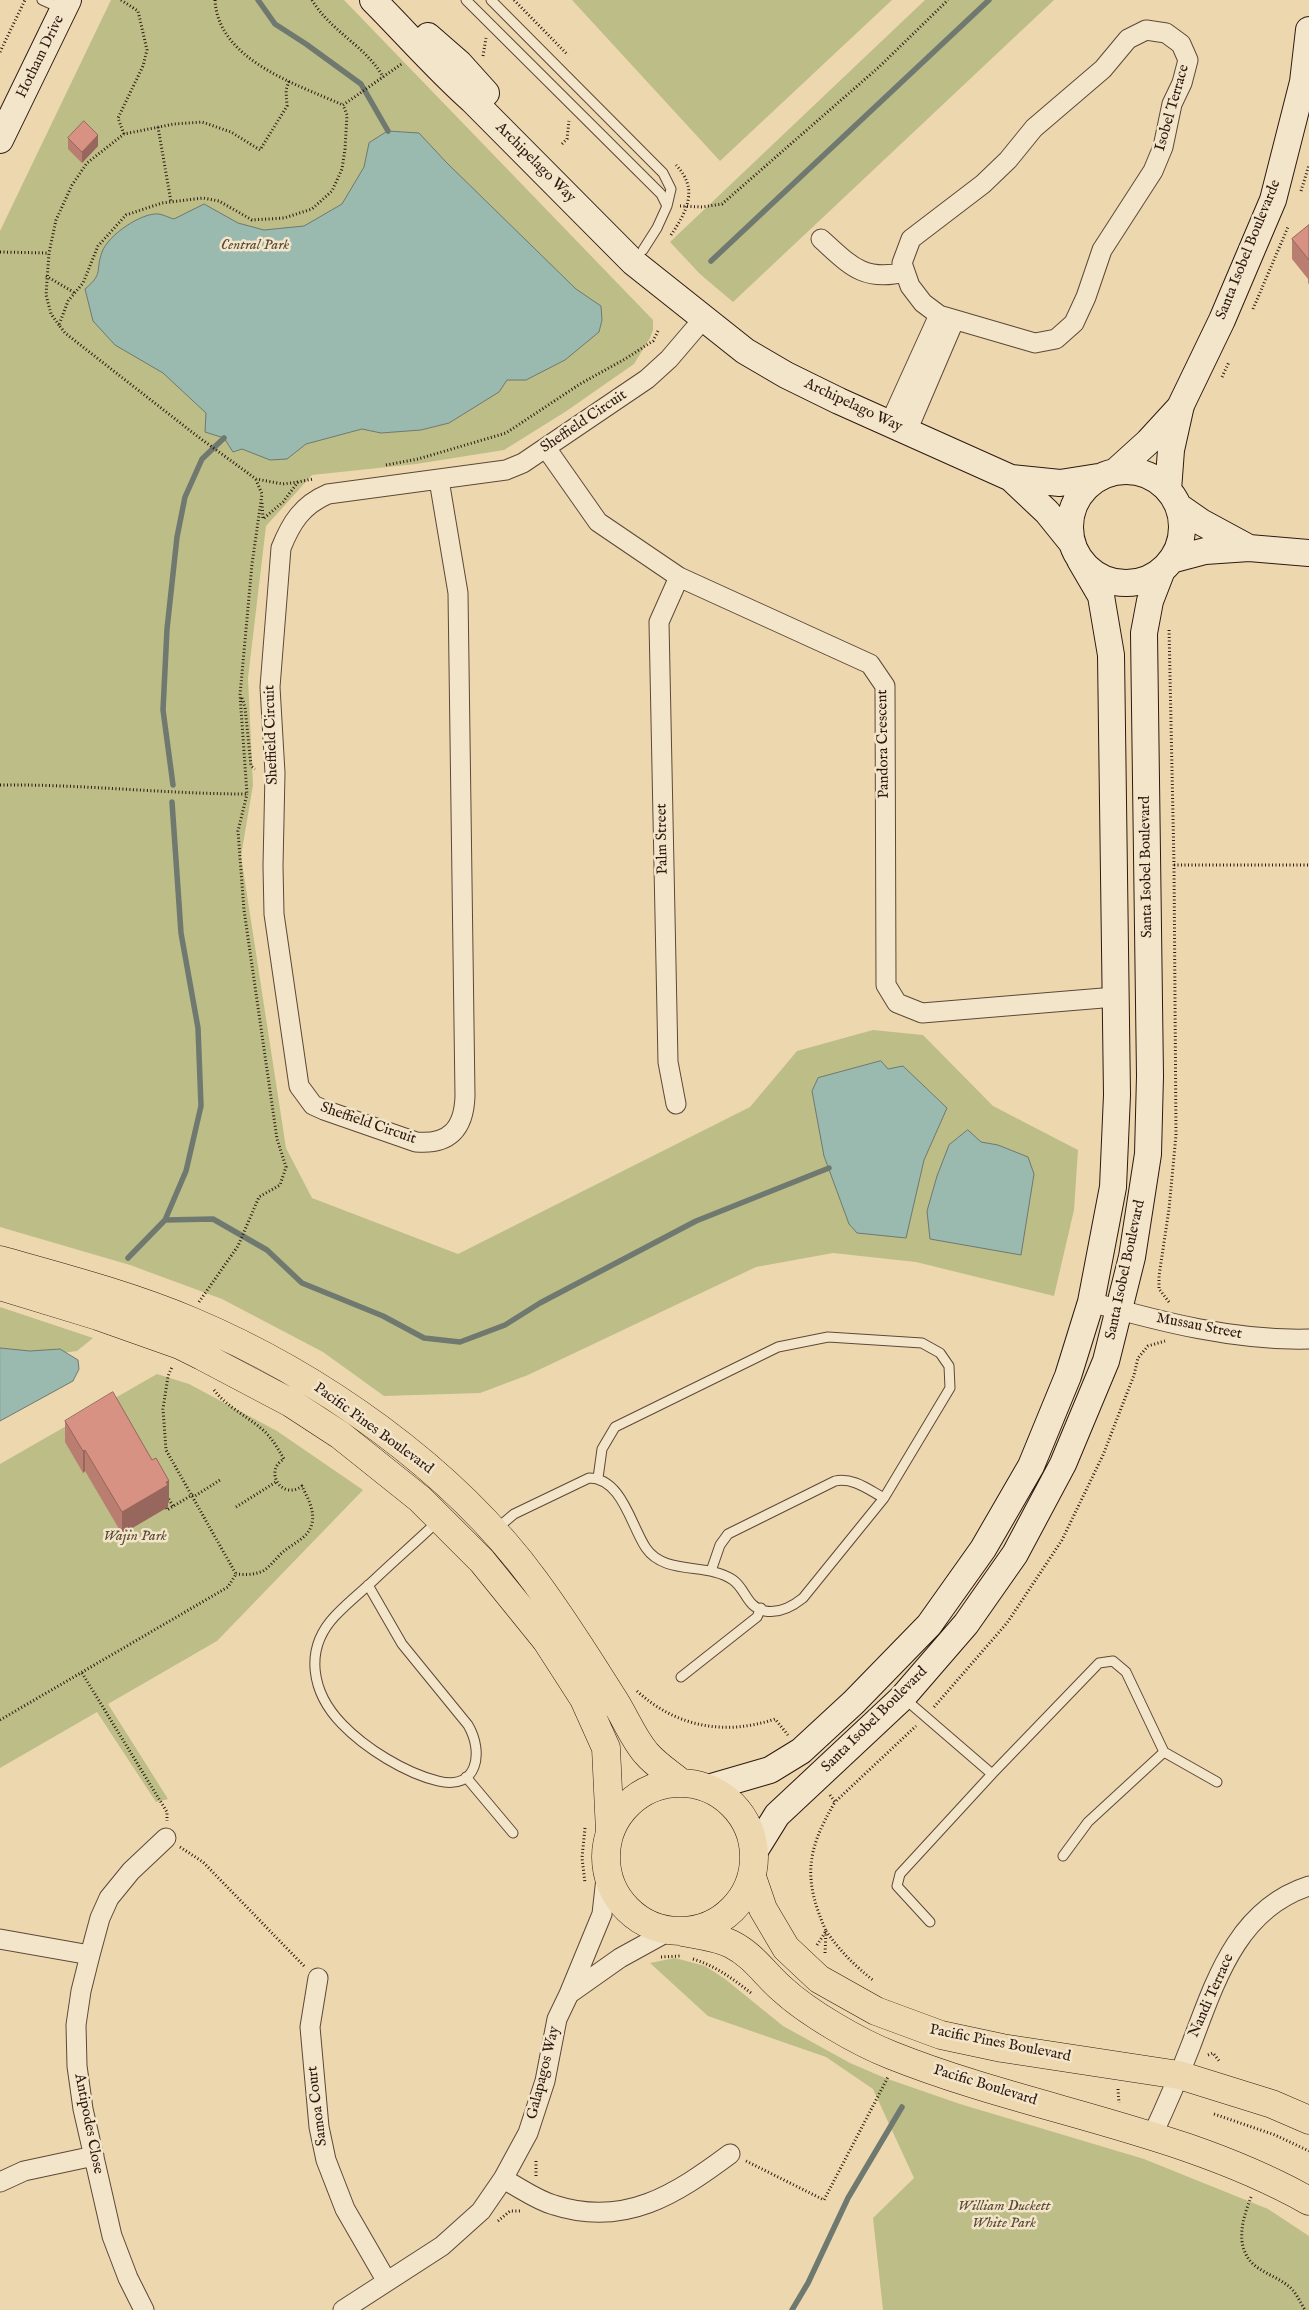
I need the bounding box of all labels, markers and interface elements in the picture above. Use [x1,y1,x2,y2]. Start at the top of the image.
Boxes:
street label: Hotham Drive [13,13,69,101]
street label: Isobel Terrace [1152,63,1194,153]
street label: Archipelago Way [491,119,579,207]
street label: Santa Isobel Boulevarde [1213,177,1285,323]
park label: Central Park [221,237,289,255]
street label: Archipelago Way [801,375,905,437]
street label: Sheffield Circuit [538,387,630,457]
street label: Sheffield Circuit [261,685,283,785]
street label: Pandora Crescent [874,689,894,799]
street label: Santa Isobel Boulevard [1137,796,1157,938]
street label: Palm Street [653,803,673,875]
street label: Sheffield Circuit [318,1099,418,1149]
street label: Santa Isobel Boulevard [1102,1198,1150,1342]
street label: Mussau Street [1155,1310,1243,1344]
street label: Pacific Pines Boulevard [310,1380,436,1478]
park label: Wajin Park [103,1528,167,1546]
street label: Santa Isobel Boulevard [818,1663,932,1777]
street label: Nandi Terrace [1186,1951,1238,2041]
street label: Pacific Pines Boulevard [928,2021,1072,2067]
street label: Galapagos Way [524,2025,564,2121]
street label: Pacific Boulevard [931,2062,1039,2110]
street label: Samoa Court [304,2065,332,2147]
street label: Antipodes Close [69,2072,107,2176]
park label: William Duckett White Park [958,2198,1050,2233]

